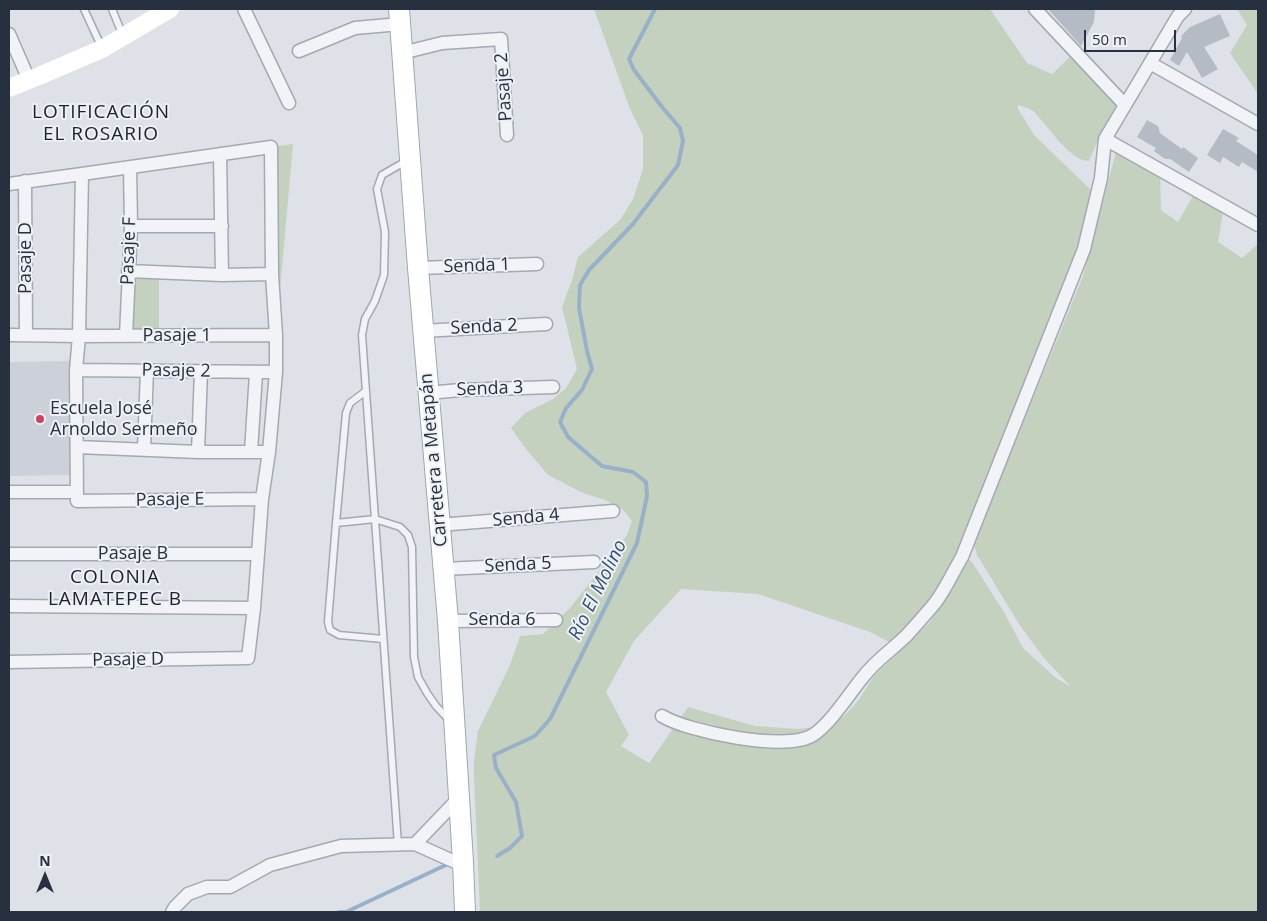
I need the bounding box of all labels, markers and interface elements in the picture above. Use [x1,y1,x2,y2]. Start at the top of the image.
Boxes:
scale bar [1087,20,1180,52]
text: 50 m [1092,29,1127,49]
street label: Pasaje 2 [491,52,517,122]
district label: LOTIFICACIÓN EL ROSARIO [31,102,171,146]
street label: Pasaje F [117,217,141,285]
street label: Pasaje D [15,222,37,294]
street label: Senda 1 [443,254,511,278]
street label: Senda 2 [450,314,518,340]
street label: Pasaje 1 [142,325,212,347]
street label: Pasaje 2 [141,360,211,382]
street label: Carretera a Metapán [416,372,452,548]
street label: Senda 3 [456,377,524,401]
place label: Escuela José Arnoldo Sermeño [50,398,198,440]
marker: Escuela José Arnoldo Sermeño [34,413,46,425]
street label: Pasaje E [135,489,205,511]
street label: Senda 4 [492,504,560,532]
water label: Río El Molino [564,536,632,644]
street label: Pasaje B [98,543,168,565]
street label: Senda 5 [484,552,552,578]
district label: COLONIA LAMATEPEC B [47,567,183,611]
street label: Senda 6 [469,609,535,631]
street label: Pasaje D [92,649,164,671]
north arrow [20,851,70,901]
text: N [39,851,51,870]

